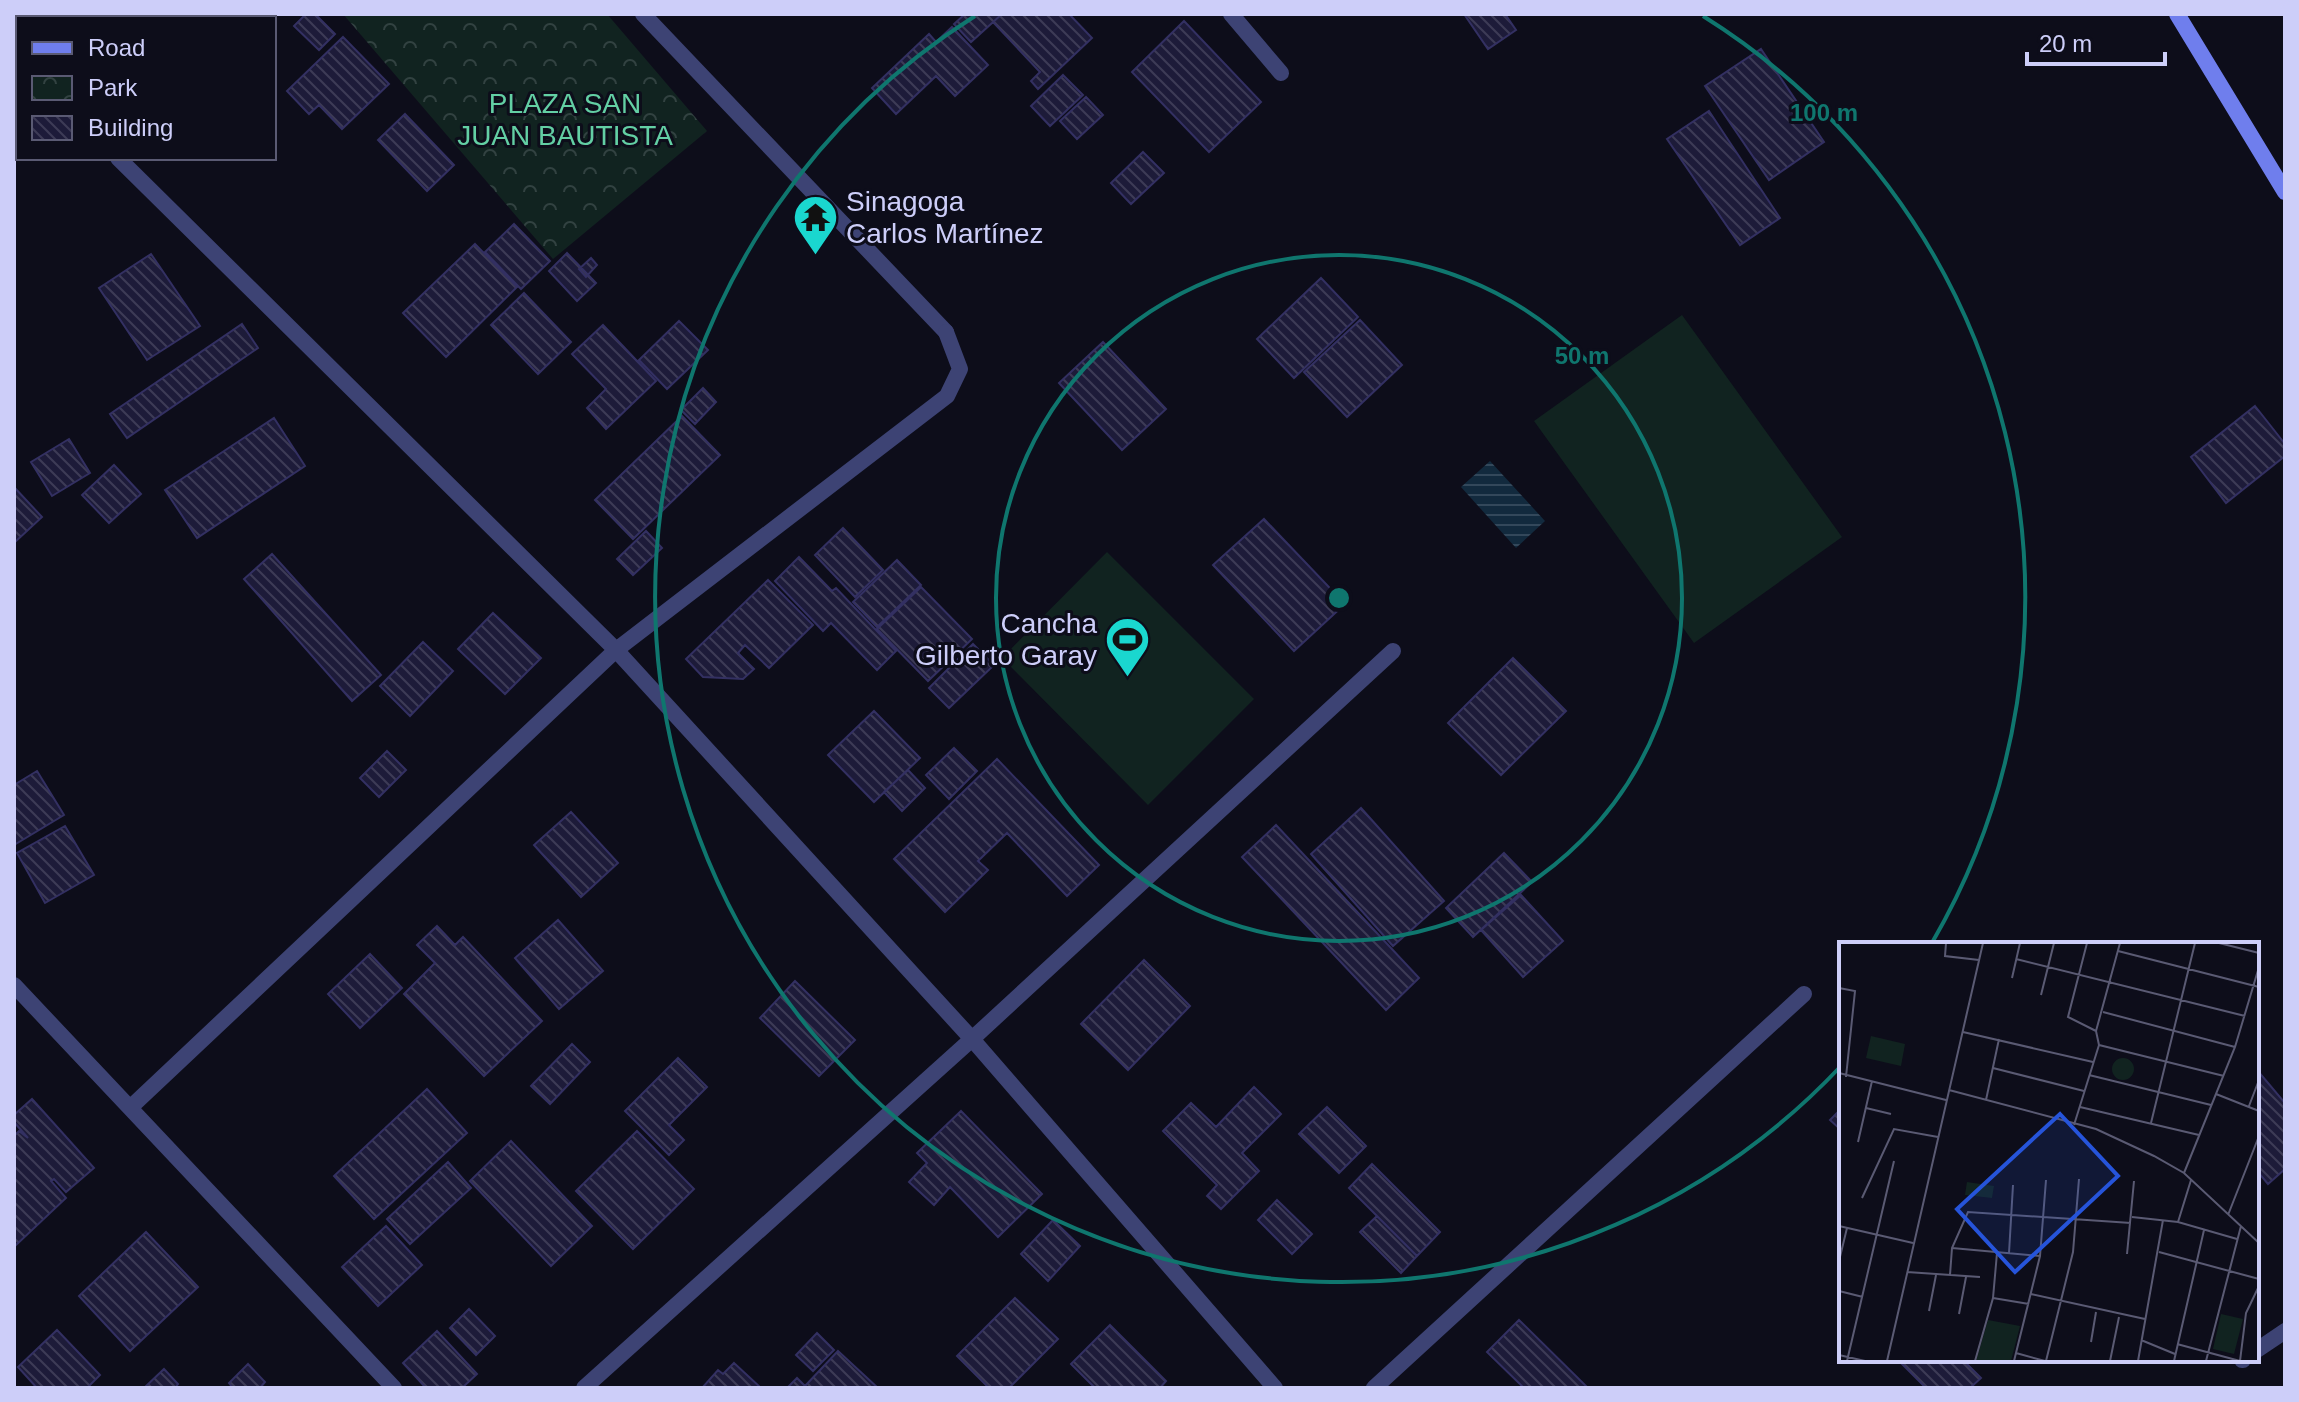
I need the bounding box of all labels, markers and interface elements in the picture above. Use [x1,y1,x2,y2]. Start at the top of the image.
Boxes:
legend [16,16,276,160]
scale bar [2027,16,2165,66]
text: 20 m [2039,30,2092,57]
text: Road [88,34,145,61]
text: Park [88,74,138,101]
park label: PLAZA SAN JUAN BAUTISTA [457,88,673,151]
text: 100 m [1790,99,1858,126]
text: Building [88,114,173,141]
place label: Sinagoga Carlos Martínez [846,186,1044,249]
temple icon: Sinagoga Carlos Martínez [791,193,839,256]
text: 50 m [1555,342,1609,369]
centre of rings [1325,584,1353,612]
place label: Cancha Gilberto Garay [915,608,1097,671]
sports icon: Cancha Gilberto Garay [1104,615,1152,678]
inset map [1839,942,2259,1362]

